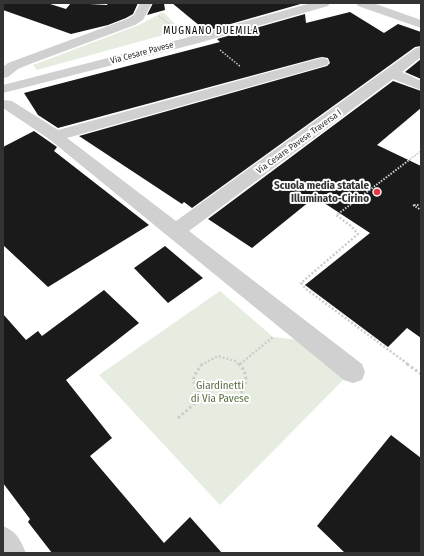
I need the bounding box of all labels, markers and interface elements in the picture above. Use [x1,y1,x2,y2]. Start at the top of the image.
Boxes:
district label: MUGNANO DUEMILA [163,25,259,37]
street label: Via Cesare Pavese [109,39,175,67]
street label: Via Cesare Pavese Traversa I [254,108,344,176]
place label: Scuola media statale Illuminato-Cirino [274,179,369,205]
marker: Scuola media statale Illuminato-Cirino [372,187,382,197]
park label: Giardinetti di Via Pavese [191,379,249,405]

